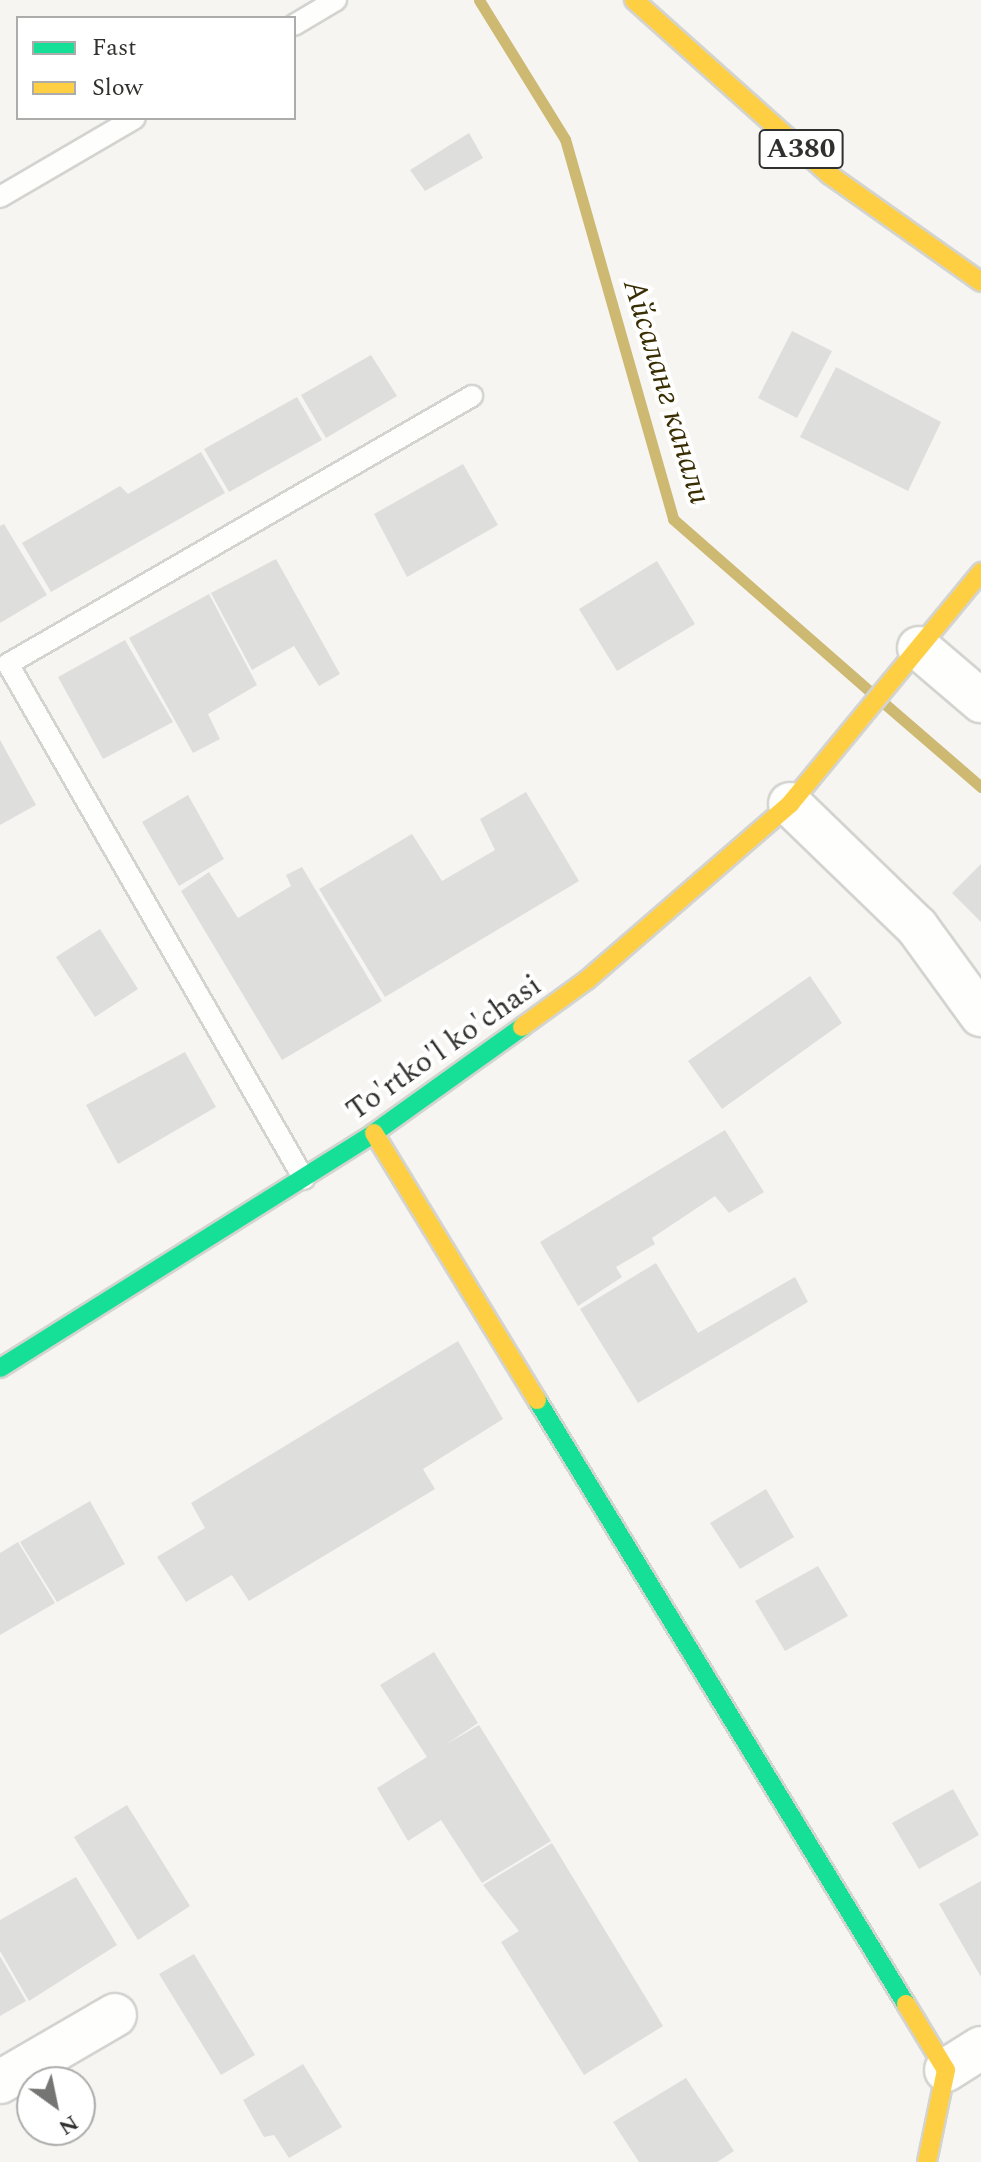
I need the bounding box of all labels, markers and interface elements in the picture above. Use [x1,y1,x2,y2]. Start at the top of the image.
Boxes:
legend [16,16,296,120]
text: Fast [92,30,137,66]
text: Slow [92,70,143,106]
road number: A380 [757,125,845,173]
water label: Айсаланг канали [614,275,718,509]
street label: To'rtko'l ko'chasi [340,967,548,1129]
north arrow [16,2066,96,2146]
text: N [52,2106,85,2144]

